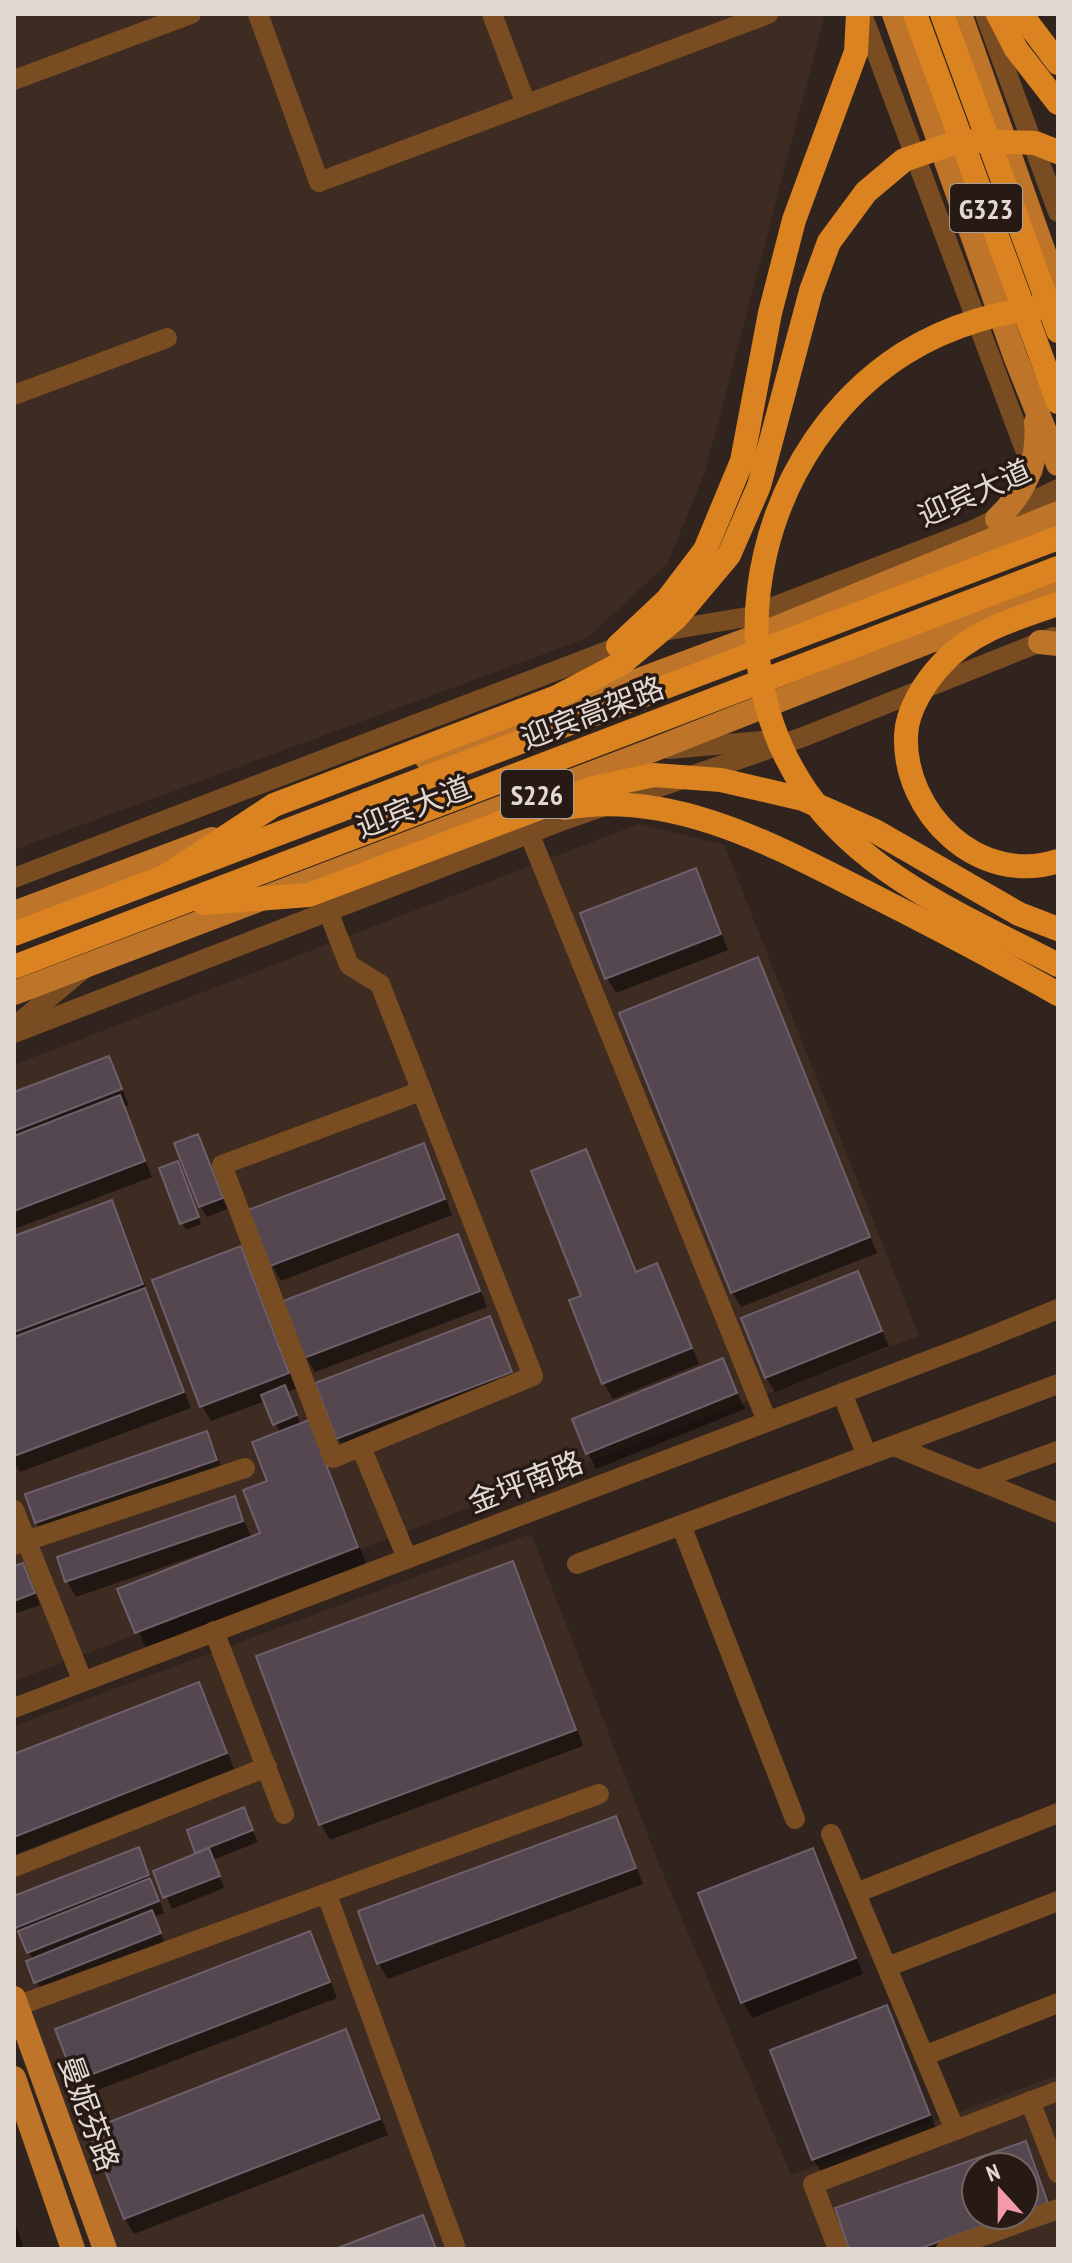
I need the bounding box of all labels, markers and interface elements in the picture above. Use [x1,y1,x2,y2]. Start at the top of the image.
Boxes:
road number: G323 [950,184,1022,232]
street label: 迎宾大道 [911,450,1037,534]
street label: 迎宾高架路 [515,667,669,757]
street label: 迎宾大道 [350,766,476,846]
road number: S226 [501,770,573,818]
street label: 金坪南路 [462,1441,588,1521]
street label: 曼妮芬路 [51,2050,129,2176]
north arrow [960,2151,1040,2231]
text: N [982,2157,1003,2188]

